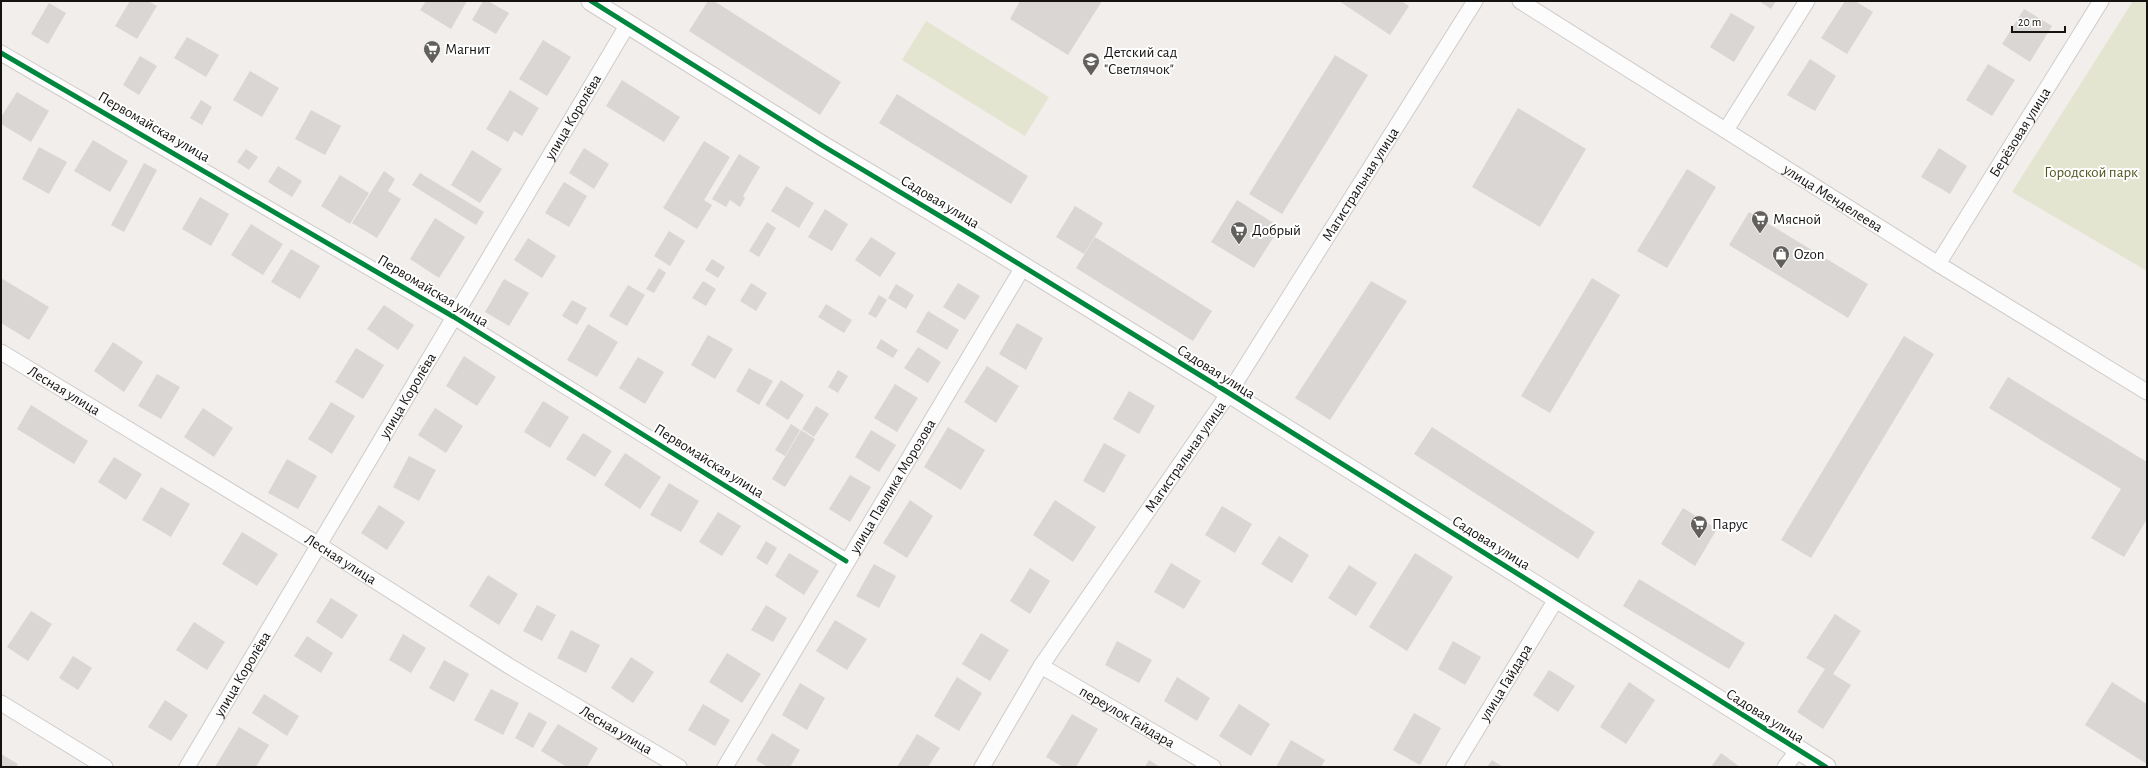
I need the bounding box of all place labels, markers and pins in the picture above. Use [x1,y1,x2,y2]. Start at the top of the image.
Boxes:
supermarket icon: Магнит [422,39,442,64]
place label: Магнит [445,42,491,57]
place label: Детский сад "Светлячок" [1104,45,1177,77]
school or university icon: Детский сад "Светлячок" [1081,51,1101,76]
supermarket icon: Мясной [1750,209,1770,234]
place label: Мясной [1773,212,1821,227]
supermarket icon: Добрый [1229,220,1249,245]
place label: Добрый [1252,223,1301,238]
shop icon: Ozon [1771,244,1791,269]
place label: Ozon [1794,247,1824,262]
supermarket icon: Парус [1689,514,1709,539]
place label: Парус [1712,517,1748,532]

